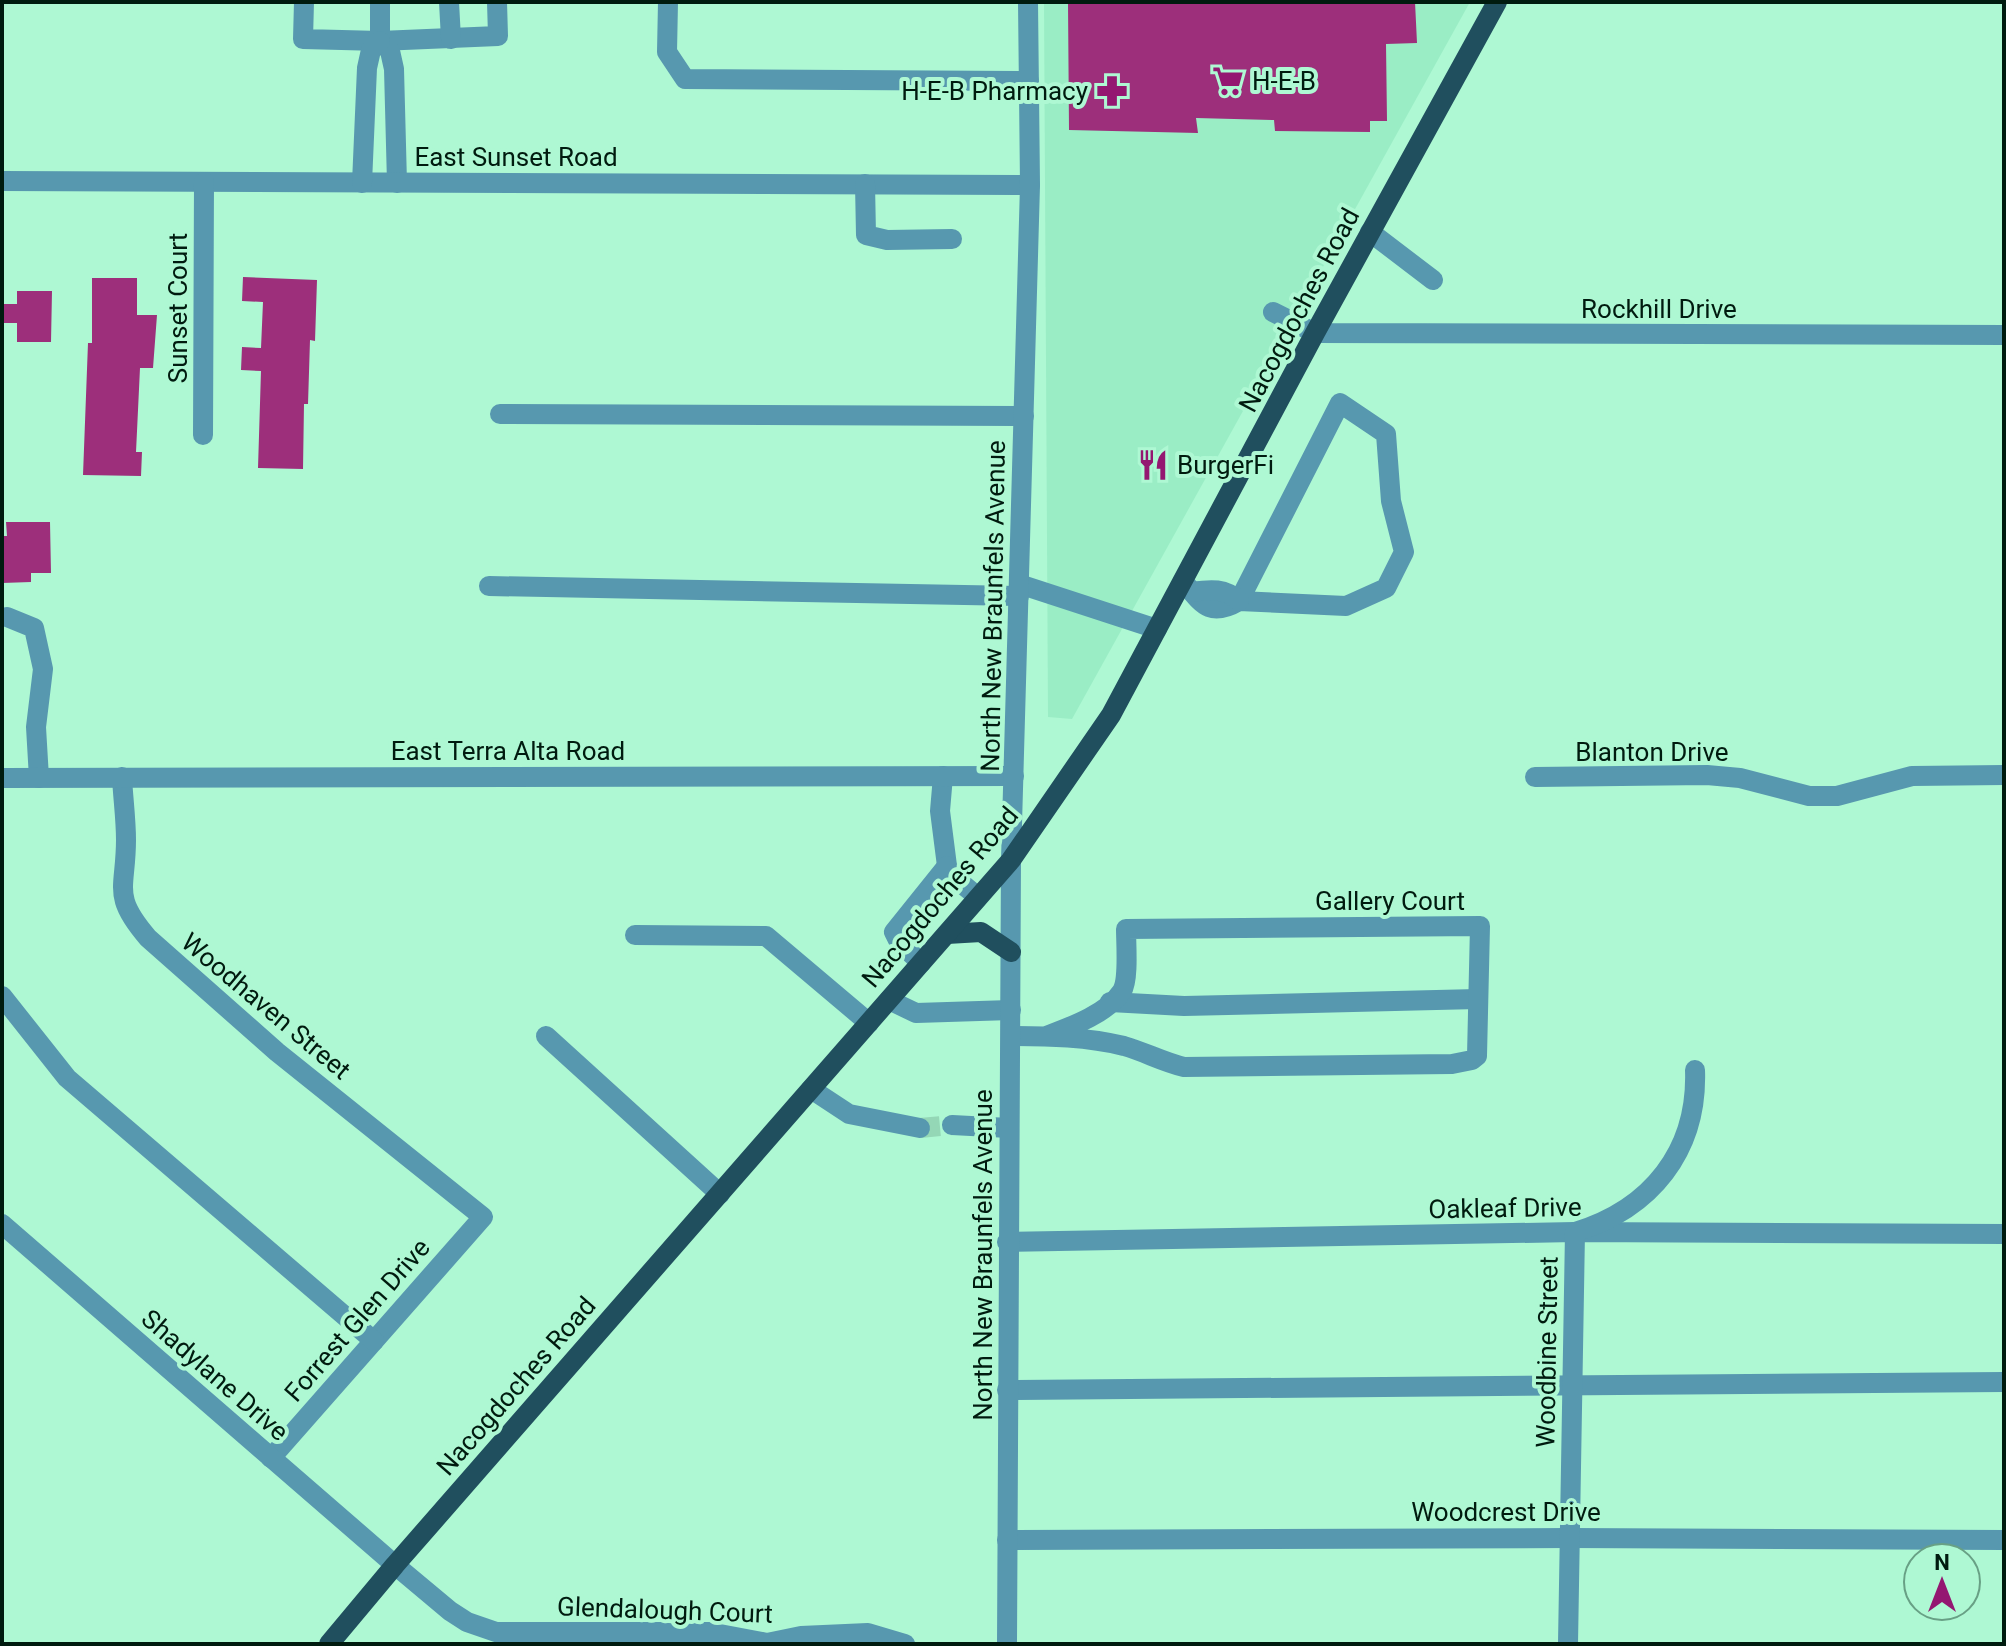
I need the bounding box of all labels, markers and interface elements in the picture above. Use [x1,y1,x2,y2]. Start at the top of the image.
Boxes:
supermarket icon: H-E-B [1211,64,1245,98]
place label: H-E-B [1252,66,1316,96]
pharmacy icon: H-E-B Pharmacy [1095,74,1129,108]
place label: H-E-B Pharmacy [901,76,1088,106]
street label: East Sunset Road [414,142,618,172]
street label: Nacogdoches Road [1233,203,1365,417]
street label: Sunset Court [163,233,193,383]
street label: Rockhill Drive [1581,294,1737,324]
street label: North New Braunfels Avenue [975,440,1011,772]
restaurant icon: BurgerFi [1136,448,1170,482]
place label: BurgerFi [1177,450,1274,480]
street label: East Terra Alta Road [391,736,625,766]
street label: Blanton Drive [1575,737,1729,767]
street label: Nacogdoches Road [856,801,1024,993]
street label: Gallery Court [1315,886,1465,916]
street label: Woodhaven Street [176,927,356,1085]
street label: North New Braunfels Avenue [968,1089,998,1421]
street label: Oakleaf Drive [1428,1192,1582,1224]
street label: Forrest Glen Drive [278,1233,436,1407]
street label: Woodbine Street [1530,1256,1564,1448]
street label: Nacogdoches Road [430,1291,602,1481]
street label: Shadylane Drive [136,1303,294,1447]
street label: Woodcrest Drive [1411,1497,1601,1527]
north arrow [1902,1542,1982,1622]
text: N [1934,1550,1950,1575]
street label: Glendalough Court [557,1591,773,1629]

